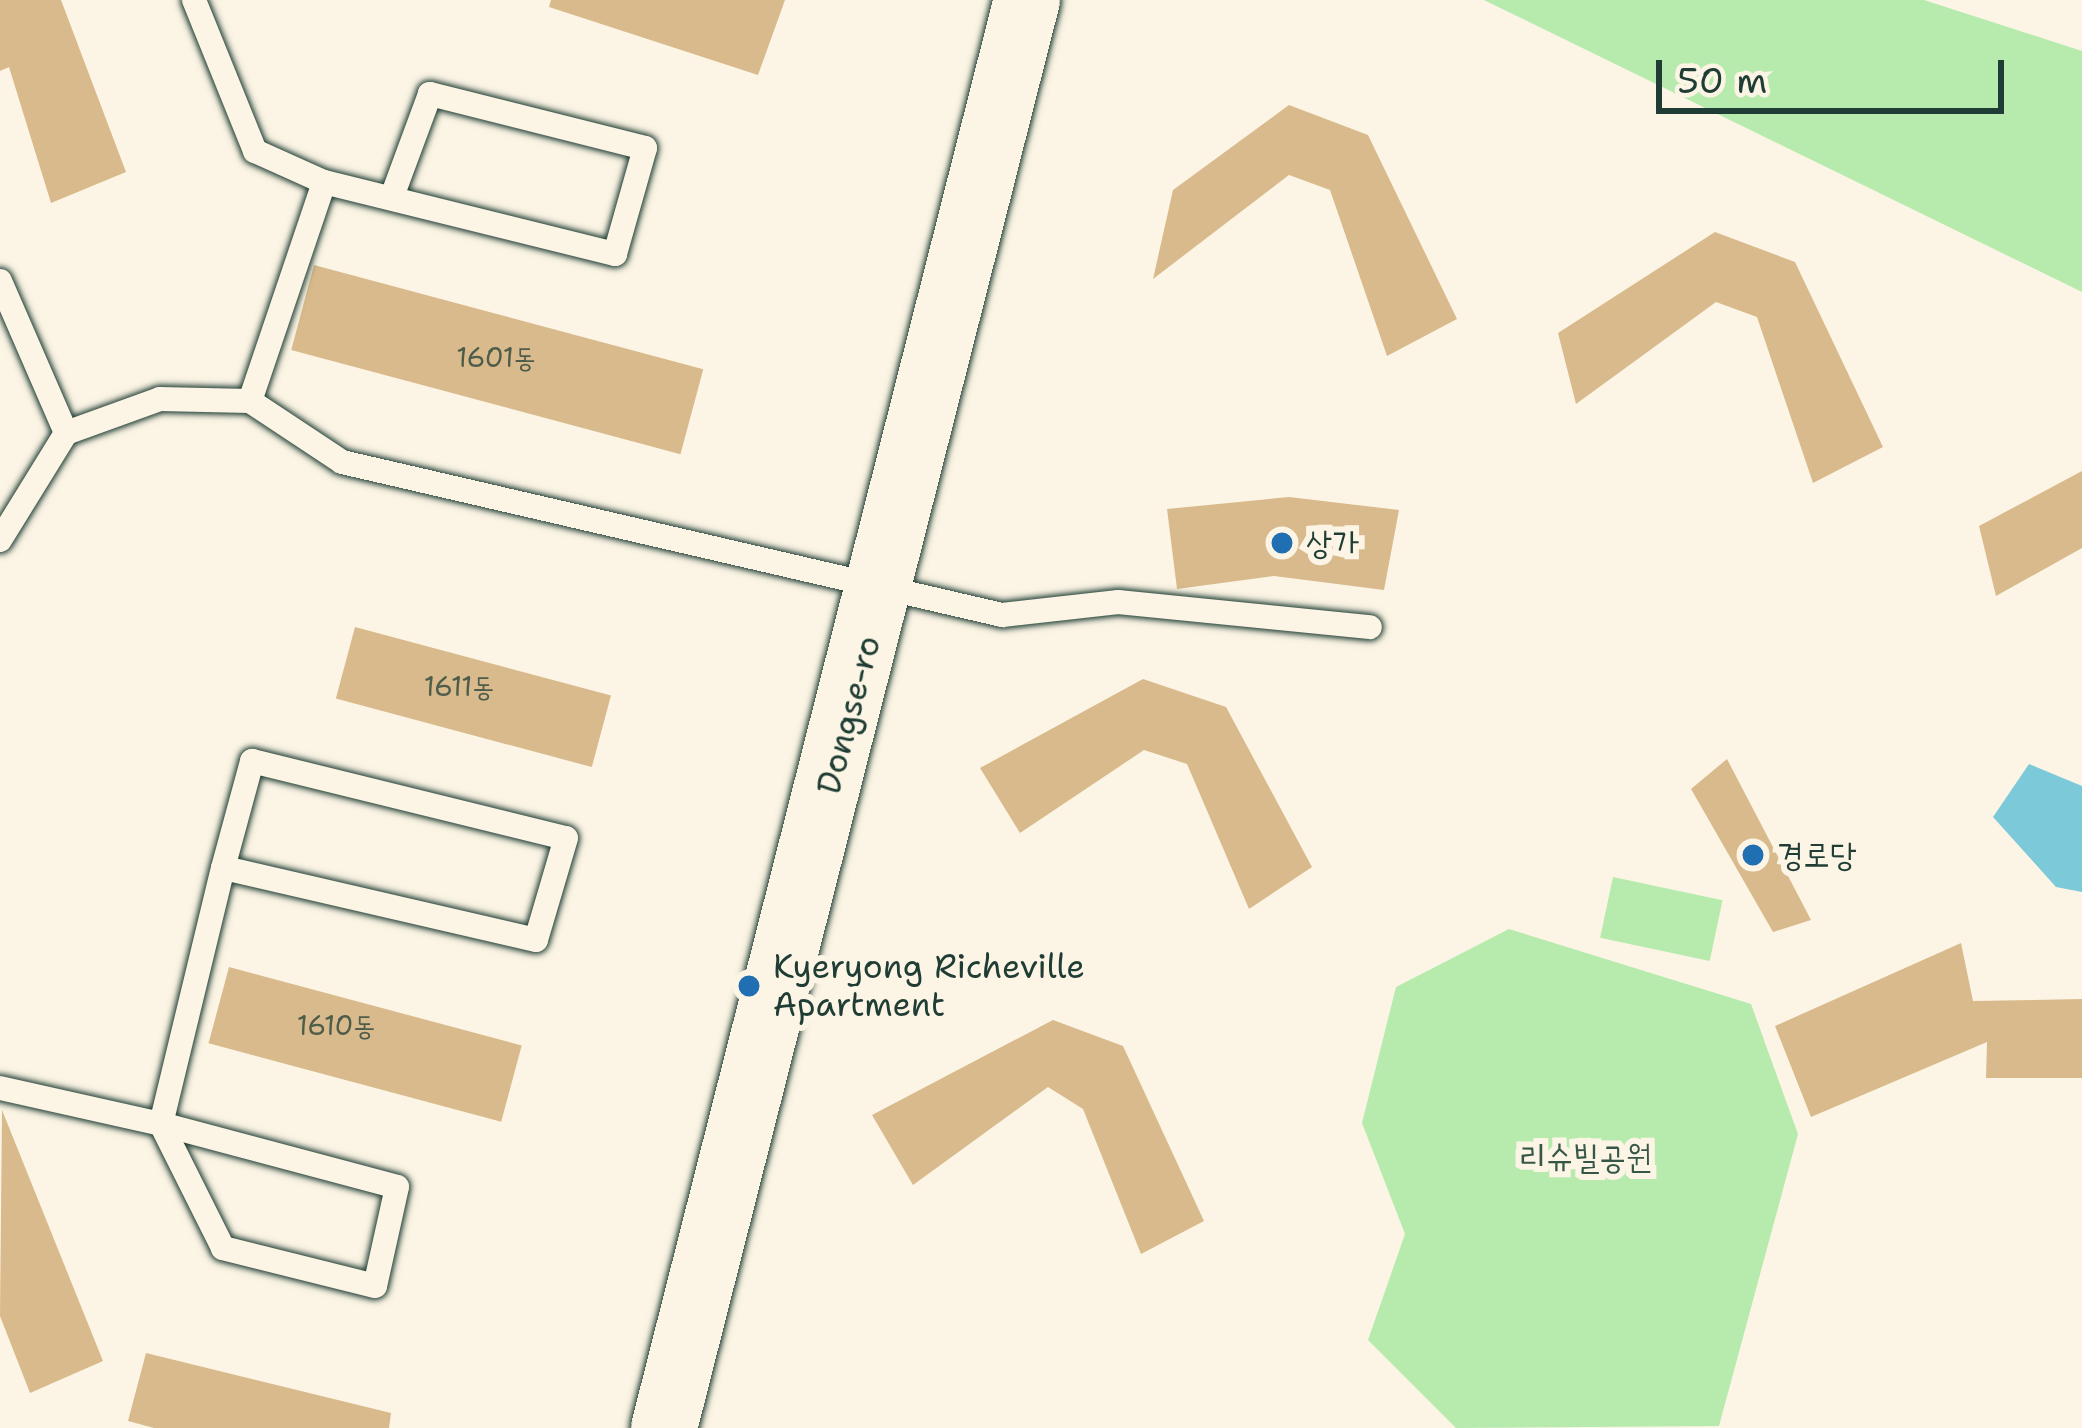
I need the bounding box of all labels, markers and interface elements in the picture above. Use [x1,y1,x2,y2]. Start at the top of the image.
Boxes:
scale bar [1662,36,2010,110]
text: 50 m [1677,56,1767,105]
house number: 1601동 [456,342,536,374]
place label: 상가 [1306,523,1359,563]
marker: 상가 [1269,530,1295,556]
street label: Dongse-ro [809,632,889,798]
house number: 1611동 [424,671,494,703]
place label: 경로당 [1777,835,1857,875]
marker: 경로당 [1740,842,1766,868]
place label: Kyeryong Richeville Apartment [773,947,1085,1025]
marker: Kyeryong Richeville Apartment [736,973,762,999]
house number: 1610동 [297,1010,375,1042]
park label: 리슈빌공원 [1520,1137,1652,1177]

